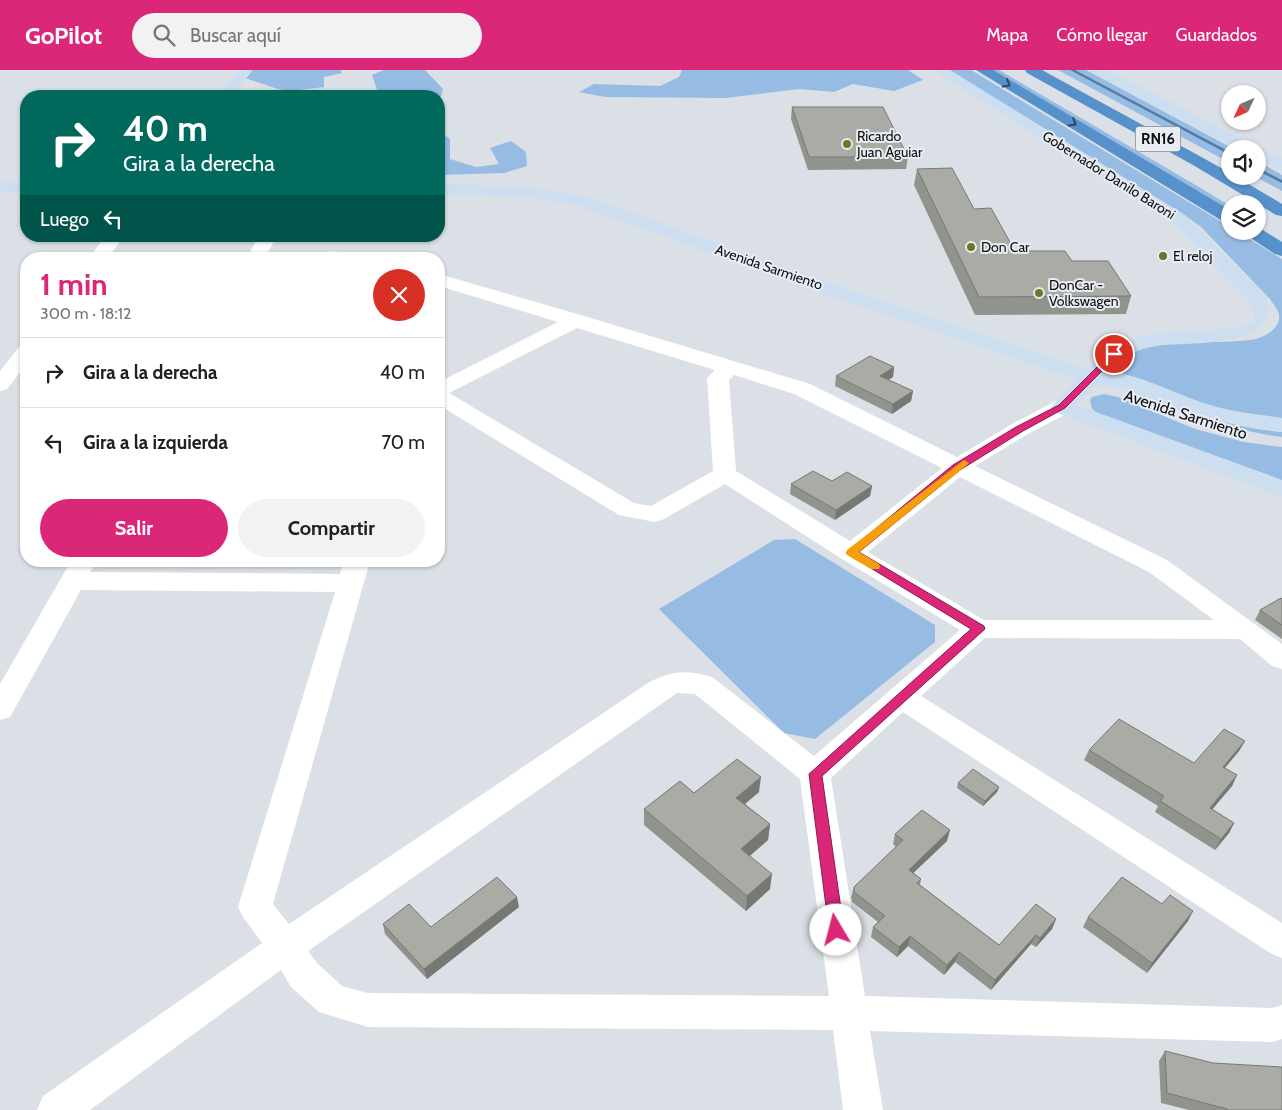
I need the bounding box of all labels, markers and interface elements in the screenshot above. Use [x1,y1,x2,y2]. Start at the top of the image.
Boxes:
search box [132,13,482,58]
text: GoPilot [25,21,102,50]
icon: search [150,21,178,49]
text: Buscar aquí [190,24,281,47]
text: Mapa [986,24,1028,46]
text: Cómo llegar [1056,24,1148,46]
text: Guardados [1176,24,1257,46]
one-way arrow [1001,78,1010,88]
north arrow [1221,85,1266,130]
map controls [1221,85,1266,240]
text: 40 m [123,107,208,150]
icon: right [40,110,105,175]
one-way arrow [1067,116,1076,126]
road number: RN16 [1136,126,1180,152]
place label: Ricardo Juan Aguiar [856,127,923,161]
street label: Gobernador Danilo Baroni [1039,127,1179,223]
marker: Ricardo Juan Aguiar [841,138,853,150]
button: sound [1221,140,1266,185]
text: Gira a la derecha [123,150,275,177]
button: layers [1221,195,1266,240]
icon: left [99,205,127,233]
text: Luego [40,208,89,231]
place label: Don Car [981,238,1030,256]
street label: Avenida Sarmiento [713,240,825,294]
marker: Don Car [965,241,977,253]
place label: El reloj [1173,247,1213,265]
marker: El reloj [1157,250,1169,262]
text: 1 min [40,266,108,303]
button: close [373,269,425,321]
place label: DonCar - Volkswagen [1049,276,1119,310]
marker: DonCar - Volkswagen [1033,287,1045,299]
text: 300 m · 18:12 [40,304,131,323]
pin [1093,333,1135,375]
icon: arrive [1100,340,1128,368]
icon: right [40,359,68,387]
text: Gira a la derecha [83,361,218,384]
text: 40 m [380,361,425,384]
street label: Avenida Sarmiento [1122,386,1250,443]
icon: left [40,429,68,457]
text: Gira a la izquierda [83,431,228,454]
text: 70 m [381,431,425,454]
button: Salir [40,499,228,557]
button: Compartir [238,499,425,557]
position arrow [809,903,861,955]

